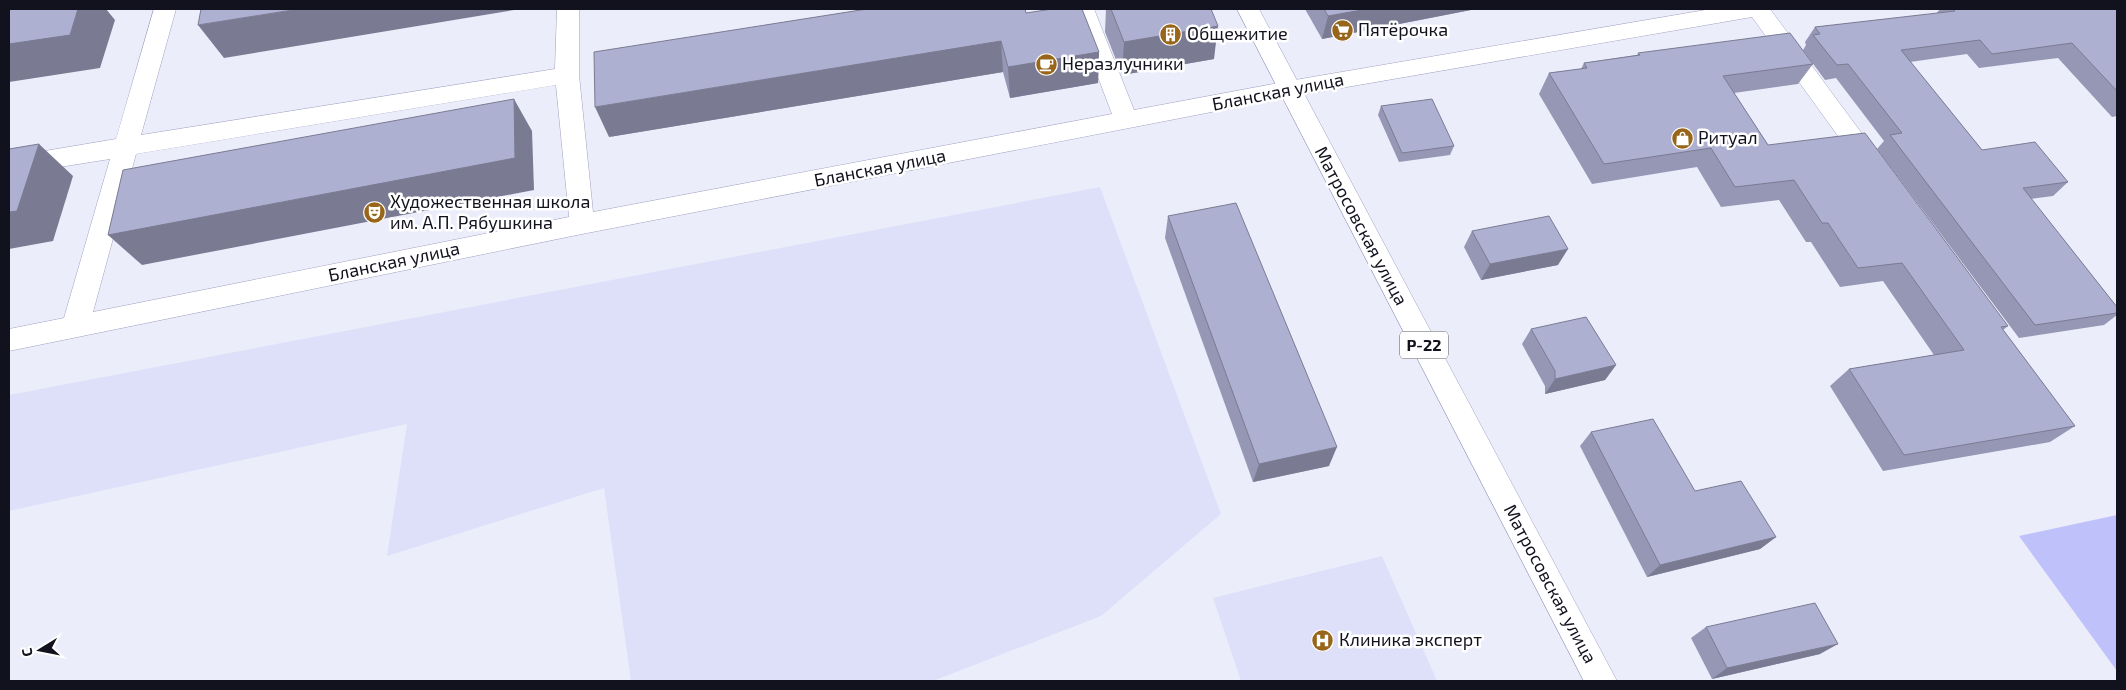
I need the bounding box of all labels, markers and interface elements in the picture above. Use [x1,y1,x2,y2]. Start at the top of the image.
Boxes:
supermarket icon: Пятёрочка [1330,18,1354,42]
place label: Пятёрочка [1358,18,1448,40]
building icon: Общежитие [1159,22,1183,46]
place label: Общежитие [1187,22,1288,44]
cafe icon: Неразлучники [1034,52,1058,76]
place label: Неразлучники [1062,52,1184,74]
street label: Бланская улица [1210,67,1346,115]
shop icon: Ритуал [1670,126,1694,150]
place label: Ритуал [1698,126,1758,148]
street label: Матросовская улица [1311,142,1413,309]
street label: Бланская улица [812,143,948,191]
place label: Художественная школа им. А.П. Рябушкина [390,190,590,233]
theatre icon: Художественная школа им. А.П. Рябушкина [362,200,386,224]
street label: Бланская улица [326,236,462,286]
road number: Р-22 [1400,332,1448,358]
street label: Матросовская улица [1500,500,1602,667]
north arrow [15,625,65,675]
hospital icon: Клиника эксперт [1311,628,1335,652]
place label: Клиника эксперт [1339,628,1482,650]
text: С [18,647,36,658]

